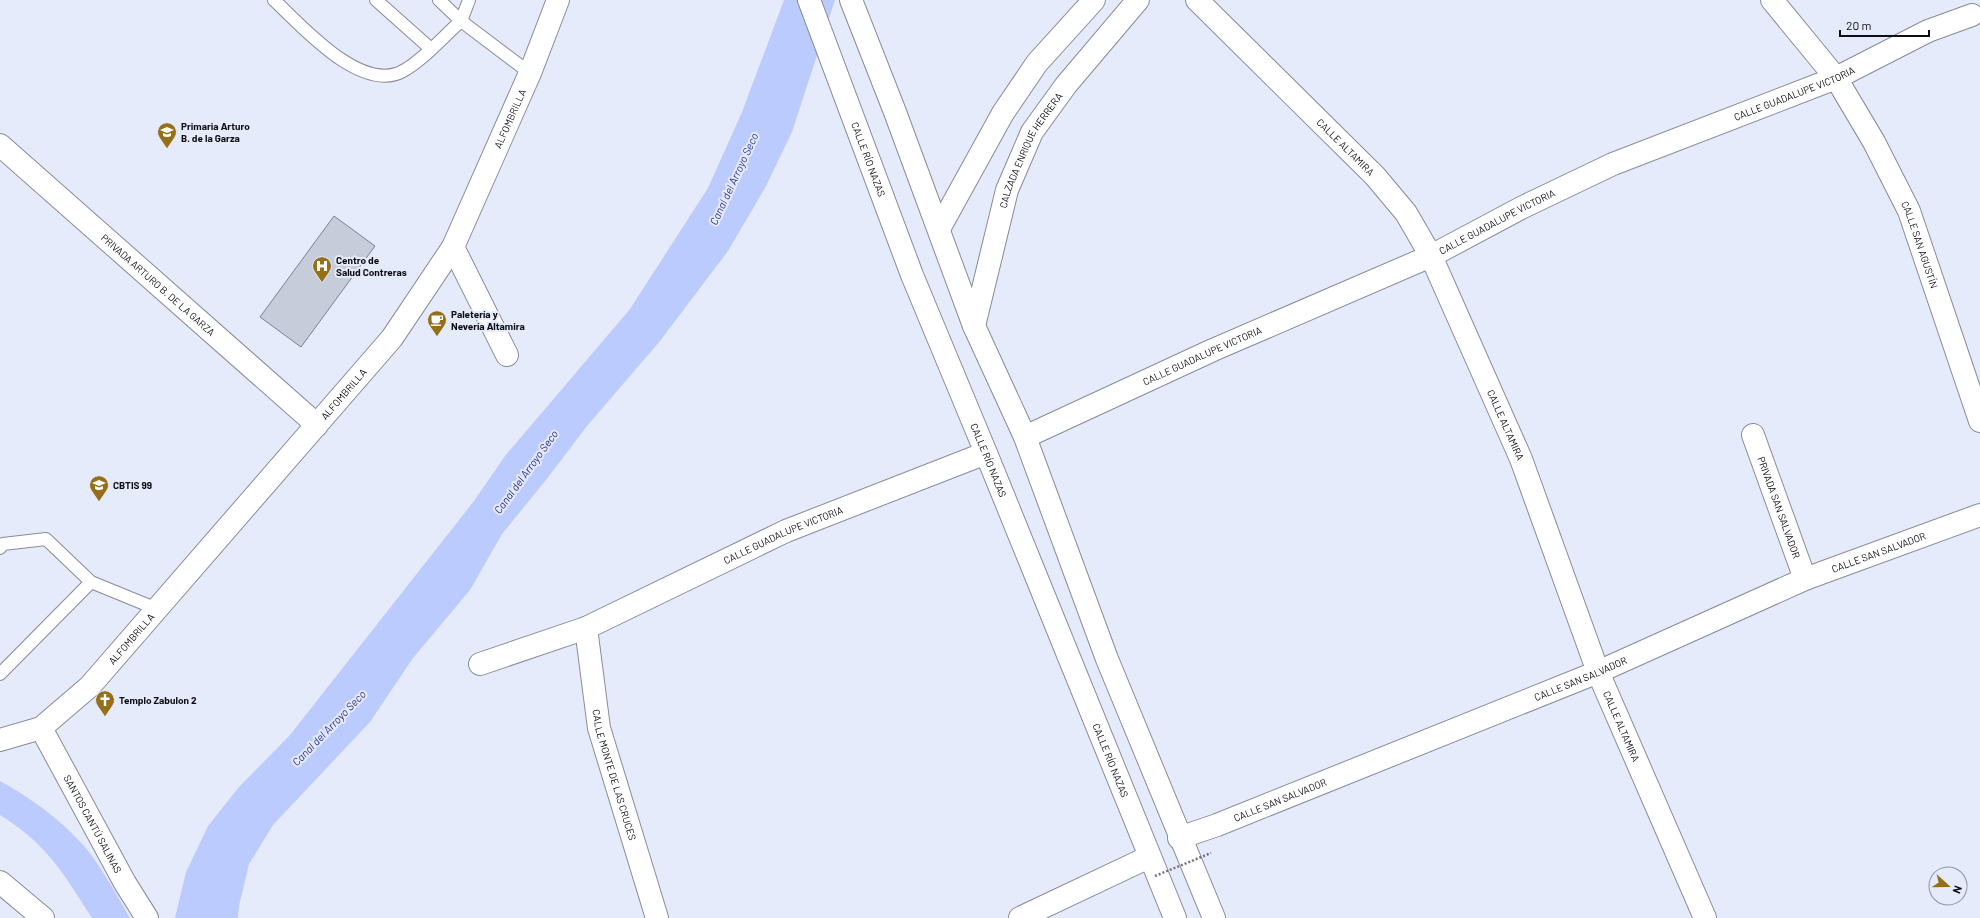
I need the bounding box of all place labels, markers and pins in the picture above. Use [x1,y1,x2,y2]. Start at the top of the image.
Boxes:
place label: Primaria Arturo B. de la Garza [181,120,250,144]
school or university icon: Primaria Arturo B. de la Garza [156,121,178,149]
place label: Centro de Salud Contreras [336,254,407,278]
hospital icon: Centro de Salud Contreras [311,255,333,283]
place label: Paletería y Nevería Altamira [451,308,525,332]
cafe icon: Paletería y Nevería Altamira [426,309,448,337]
school or university icon: CBTIS 99 [88,474,110,502]
place label: CBTIS 99 [113,479,152,491]
church icon: Templo Zabulon 2 [94,689,116,717]
place label: Templo Zabulon 2 [119,694,197,706]

